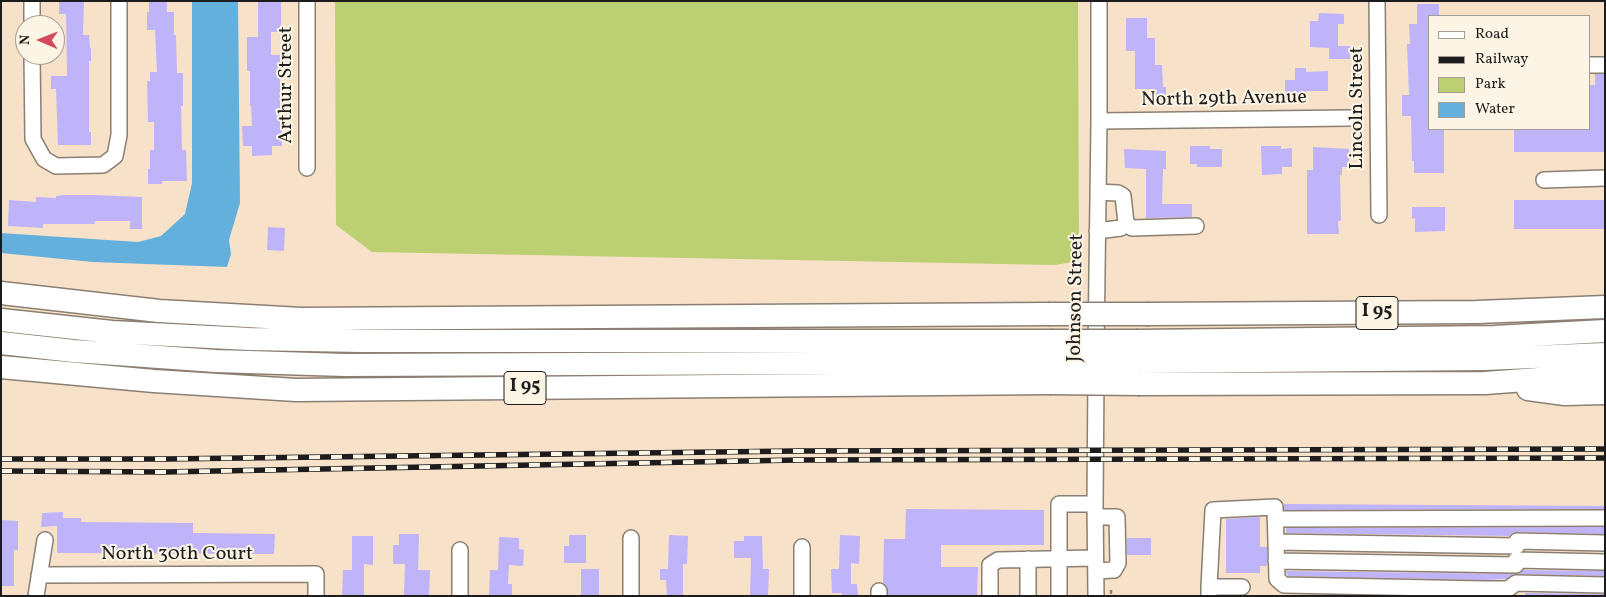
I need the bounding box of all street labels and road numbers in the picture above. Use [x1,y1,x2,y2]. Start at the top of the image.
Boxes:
street label: Arthur Street [275,26,299,144]
street label: Lincoln Street [1346,47,1370,169]
street label: North 29th Avenue [1141,87,1307,113]
street label: Johnson Street [1064,234,1090,362]
road number: I 95 [1356,296,1398,330]
road number: I 95 [504,372,546,404]
street label: North 30th Court [101,543,253,567]

